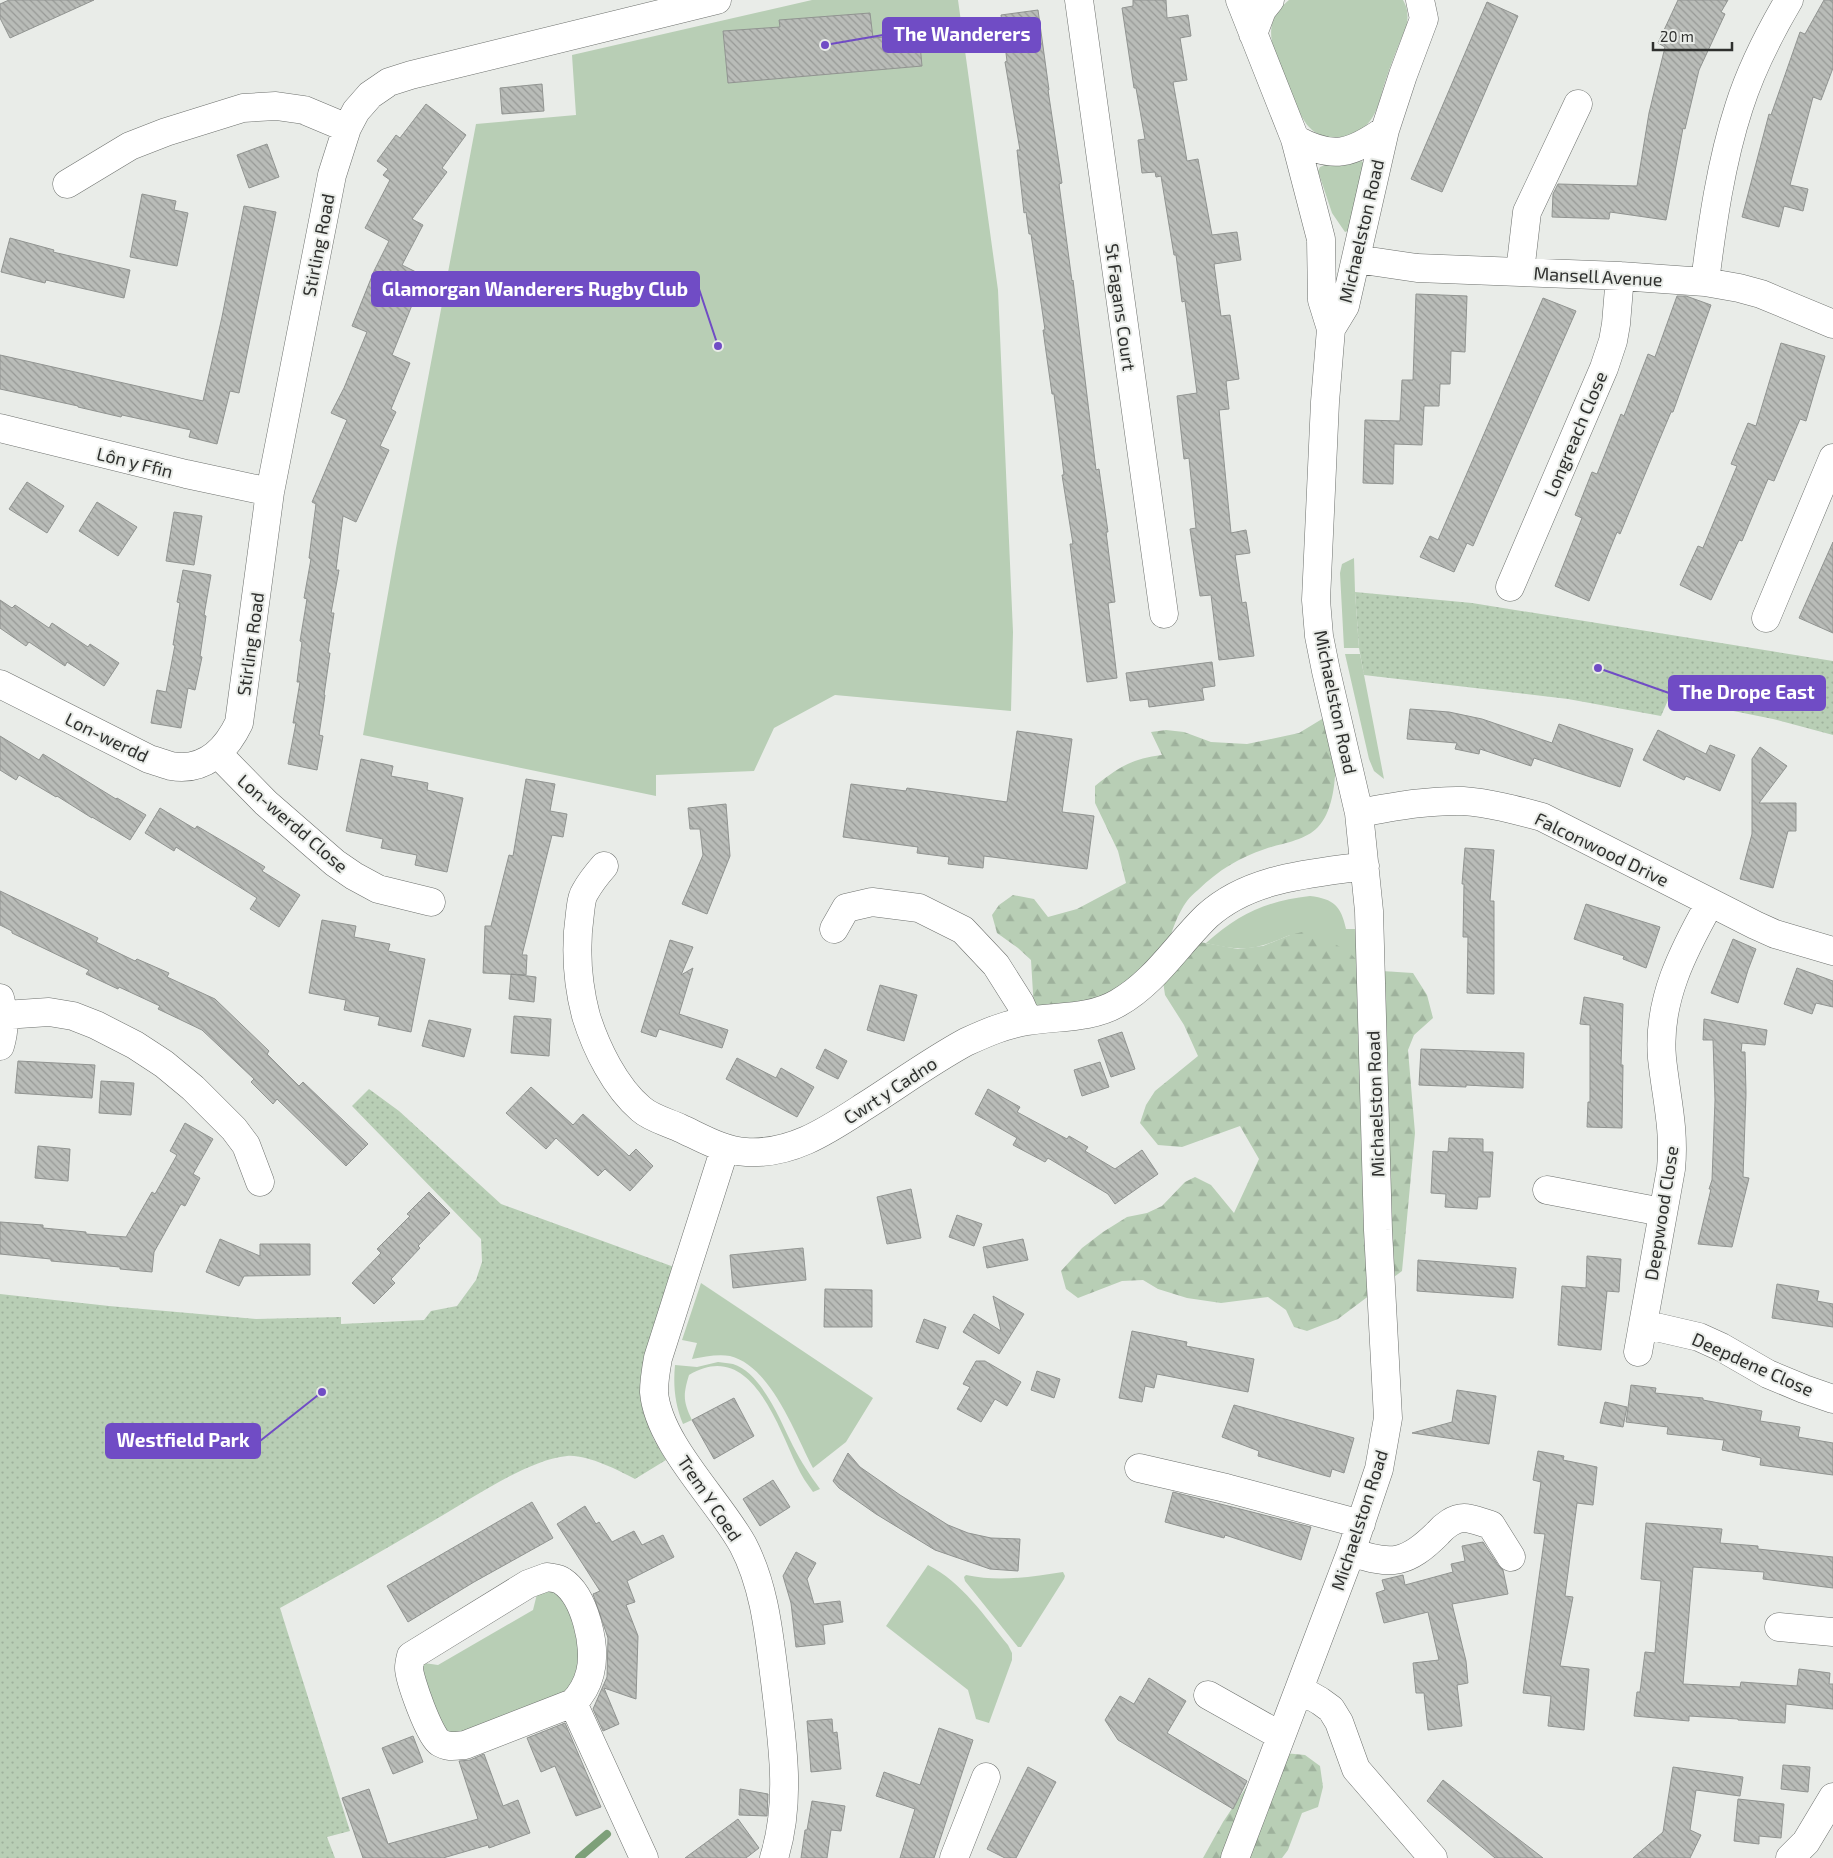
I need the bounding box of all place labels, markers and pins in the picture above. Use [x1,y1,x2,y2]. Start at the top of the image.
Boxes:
callout: The Wanderers [883,18,1040,52]
callout: Glamorgan Wanderers Rugby Club [372,272,699,306]
callout: The Drope East [1669,676,1825,710]
callout: Westfield Park [106,1424,260,1458]

